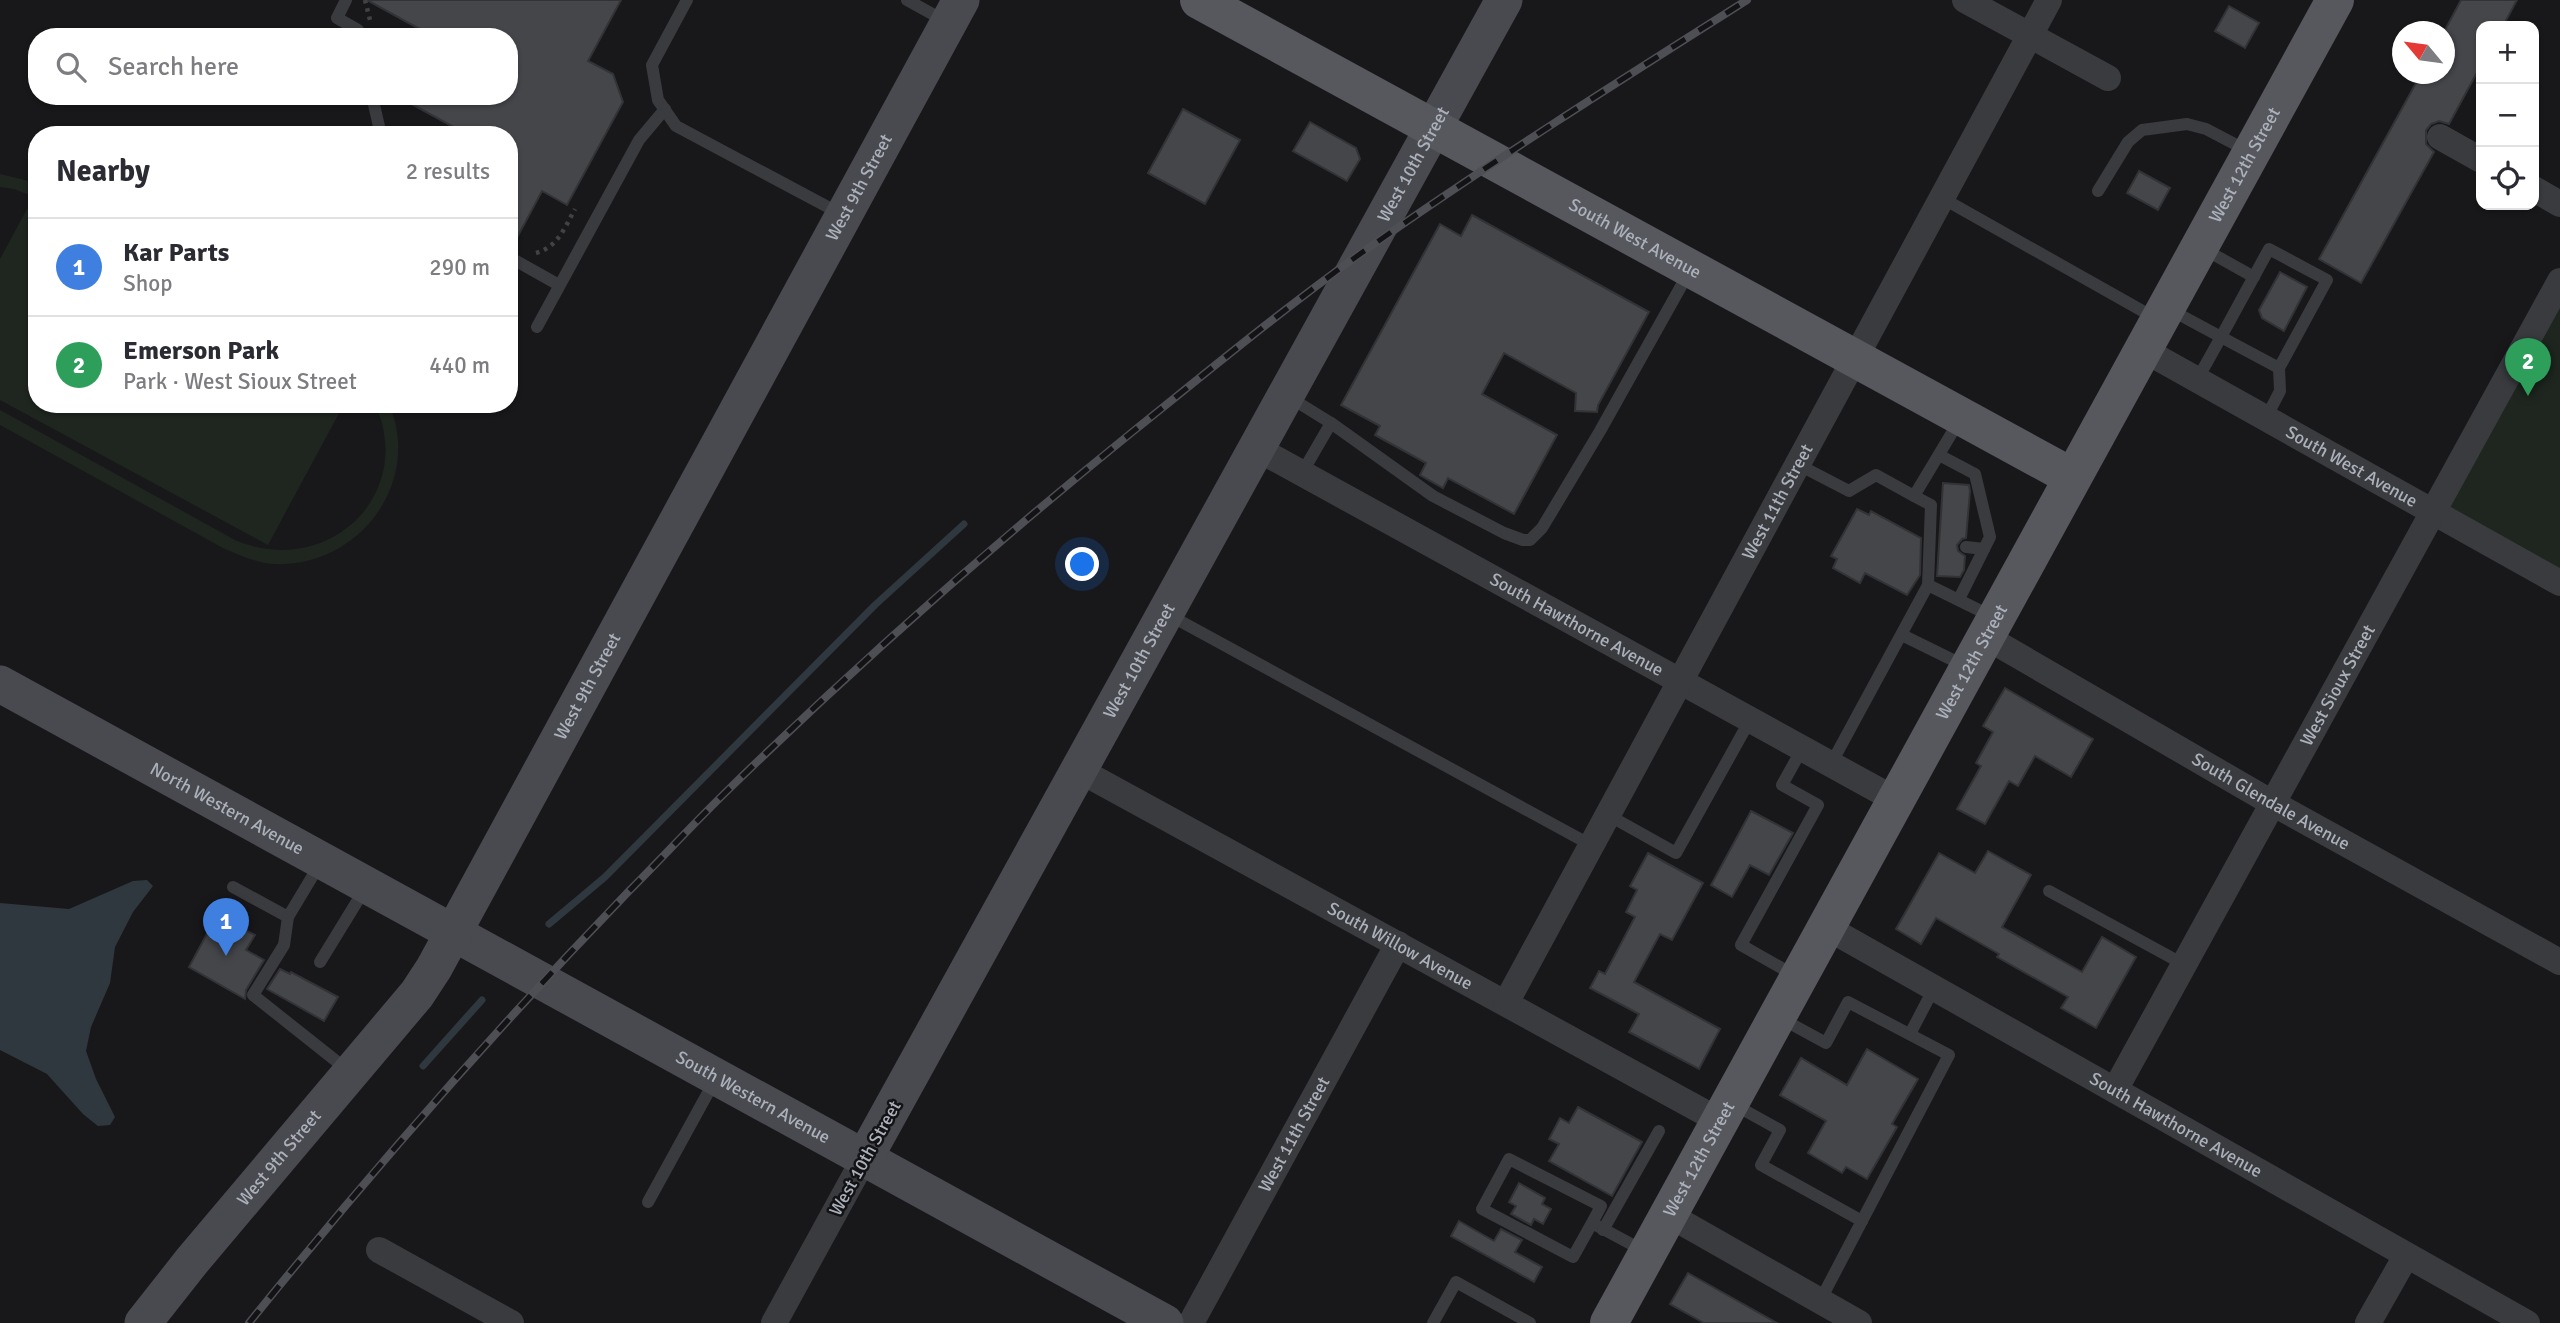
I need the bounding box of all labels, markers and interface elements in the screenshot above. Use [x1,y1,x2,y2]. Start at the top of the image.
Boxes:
north arrow [2392,21,2455,84]
map controls [2476,21,2539,210]
button: + [2476,21,2539,84]
search box [28,28,518,105]
icon: search [52,48,90,86]
text: Search here [108,51,239,83]
button: − [2476,84,2539,147]
street label: West 10th Street [1373,103,1454,226]
street label: West 12th Street [2204,103,2285,226]
street label: West 9th Street [821,130,897,245]
button: locate [2476,147,2539,210]
text: Nearby [56,153,150,190]
text: 2 results [406,157,490,186]
street label: South West Avenue [1565,193,1705,283]
text: Kar Parts [123,237,229,269]
text: 1 [73,253,85,282]
text: 290 m [429,253,490,282]
text: Shop [123,269,172,298]
text: Emerson Park [123,335,279,367]
pin: 2 [2505,338,2551,396]
text: 2 [73,351,85,380]
text: 440 m [429,351,490,380]
text: Park · West Sioux Street [123,367,357,396]
street label: South West Avenue [2282,421,2421,512]
street label: West 11th Street [1737,440,1818,563]
your location [1065,547,1099,581]
street label: South Hawthorne Avenue [1486,568,1667,681]
street label: West 10th Street [1098,599,1180,722]
street label: West 12th Street [1931,600,2012,724]
street label: West Sioux Street [2295,621,2380,750]
street label: West 9th Street [549,629,625,744]
street label: South Glendale Avenue [2188,748,2354,855]
street label: North Western Avenue [146,758,308,860]
street label: South Willow Avenue [1324,897,1476,994]
pin: 1 [203,898,249,956]
street label: South Western Avenue [672,1046,834,1148]
street label: South Hawthorne Avenue [2086,1067,2266,1182]
street label: West 11th Street [1254,1073,1334,1196]
street label: West 10th Street [824,1097,906,1219]
street label: West 12th Street [1658,1098,1739,1221]
street label: West 9th Street [232,1105,326,1210]

